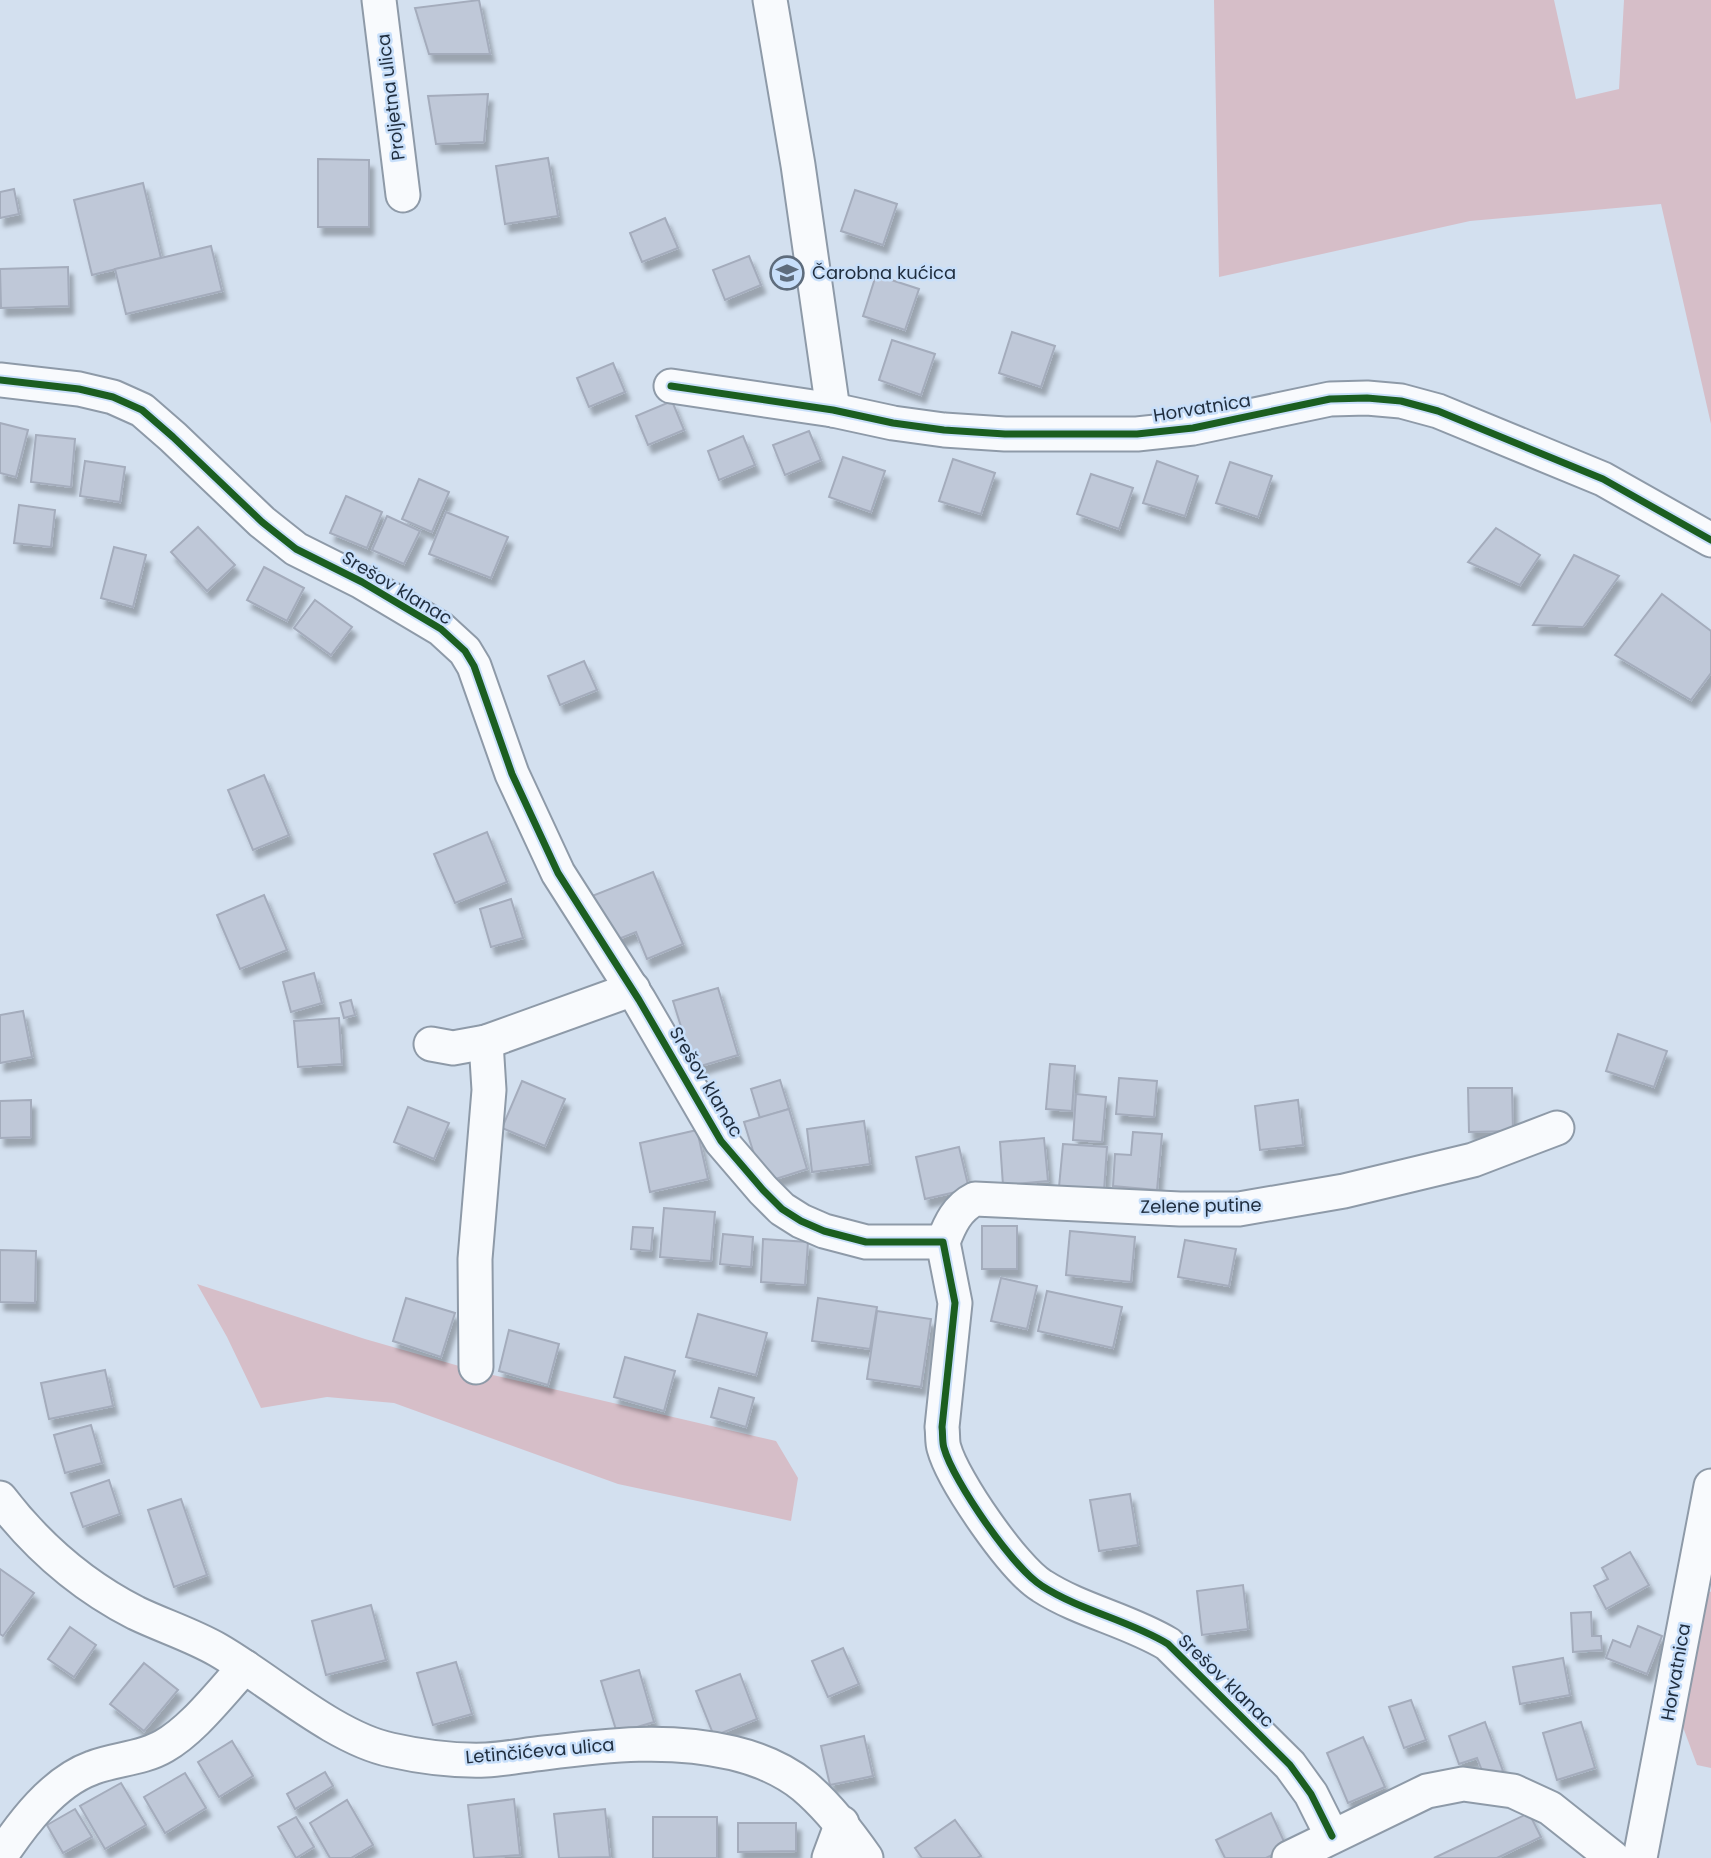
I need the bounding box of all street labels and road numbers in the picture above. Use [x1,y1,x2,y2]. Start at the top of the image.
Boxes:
street label: Proljetna ulica [370,32,411,162]
street label: Horvatnica [1151,387,1253,428]
street label: Srešov klanac [337,545,457,630]
street label: Srešov klanac [664,1022,749,1142]
street label: Zelene putine [1140,1192,1262,1219]
street label: Horvatnica [1655,1621,1696,1723]
street label: Srešov klanac [1173,1628,1280,1733]
street label: Letinčićeva ulica [464,1732,615,1769]

